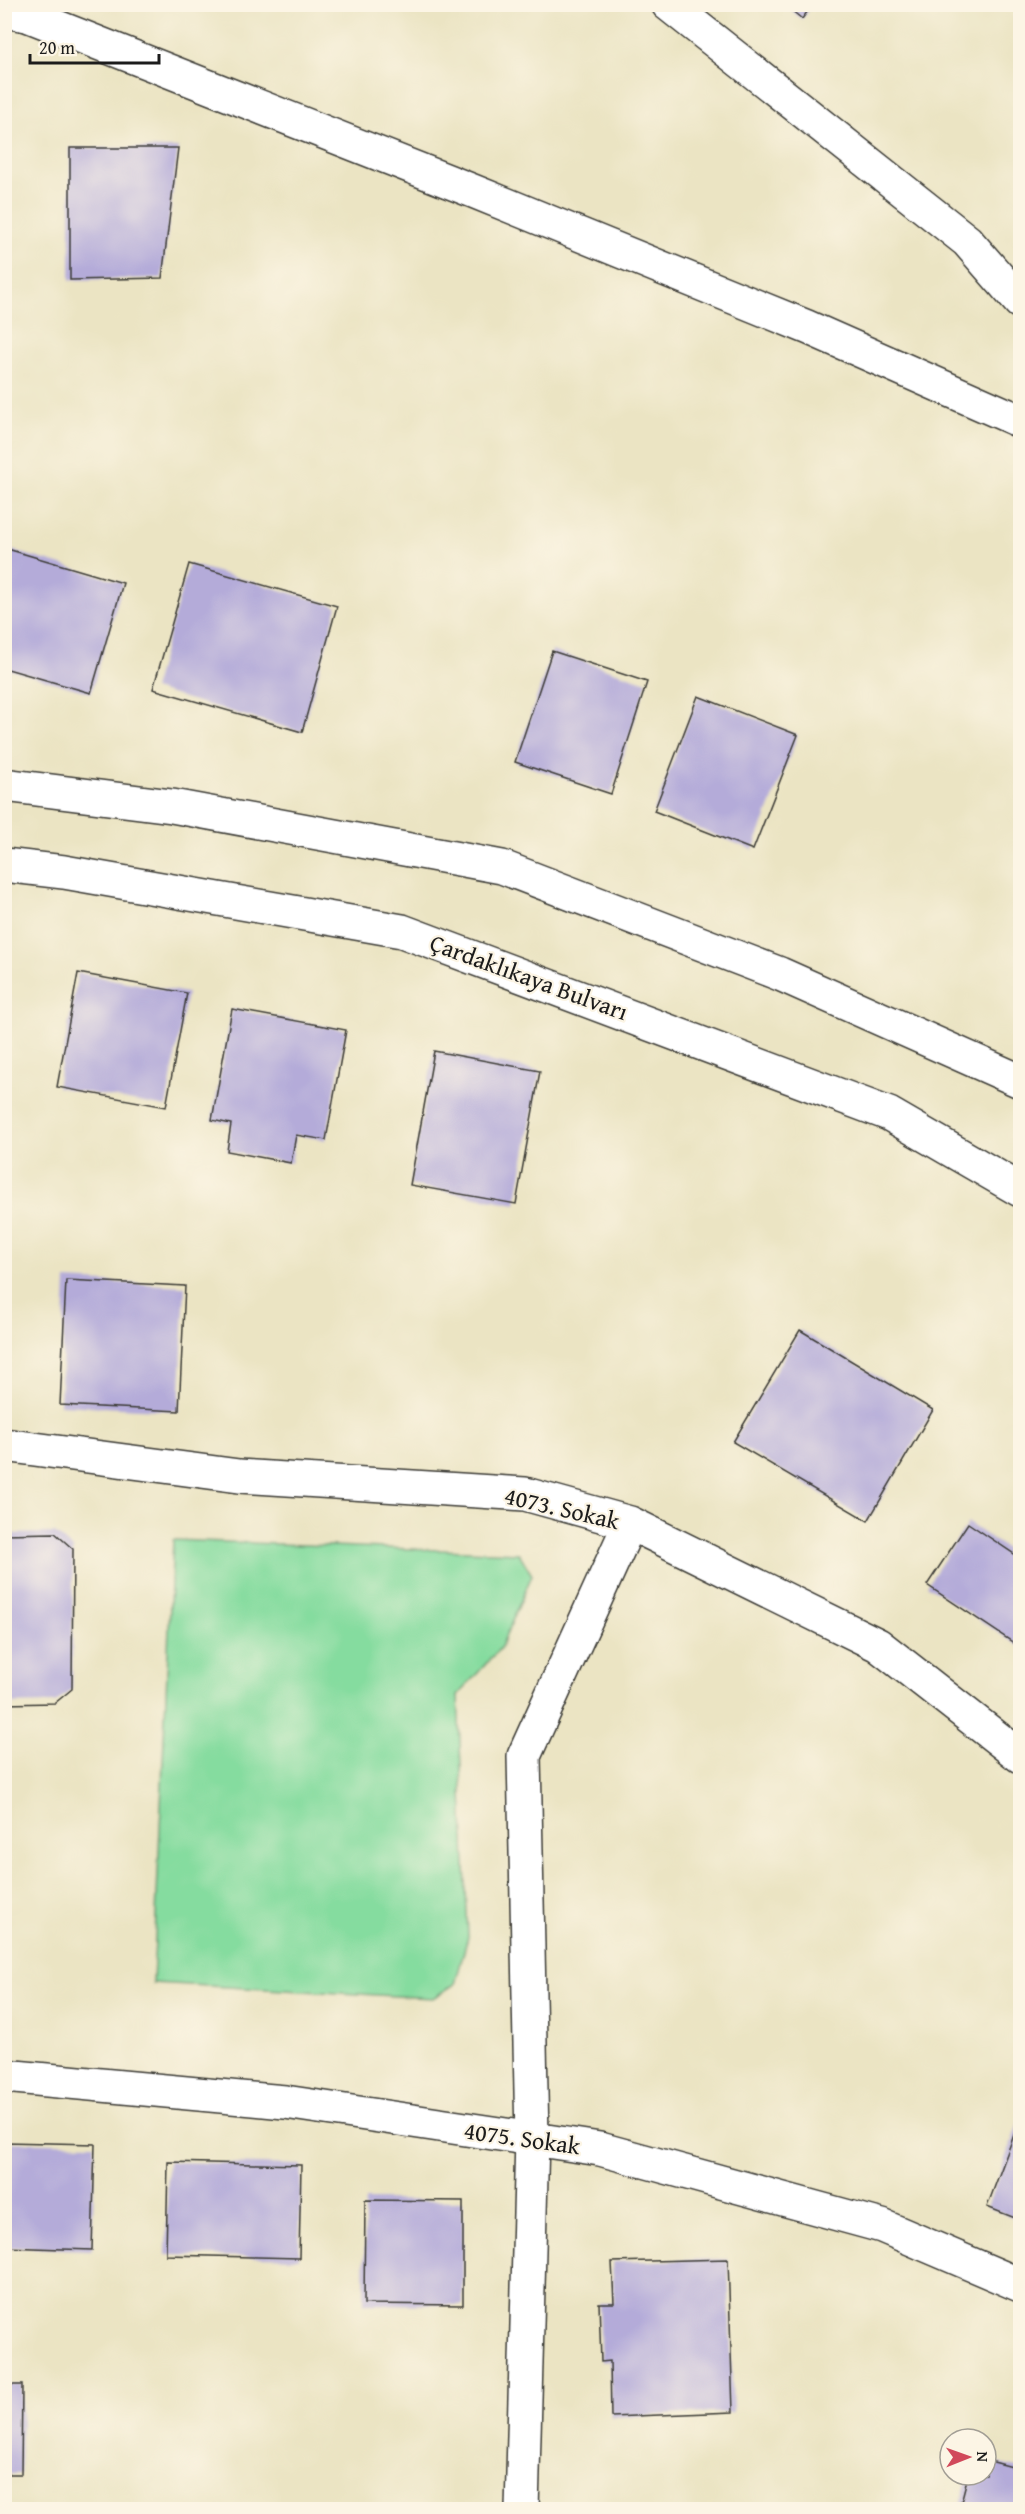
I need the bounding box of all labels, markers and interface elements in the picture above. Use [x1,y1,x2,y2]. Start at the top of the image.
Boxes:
scale bar [30,27,159,65]
text: 20 m [39,34,75,61]
street label: Çardaklıkaya Bulvarı [425,925,633,1029]
street label: 4073. Sokak [501,1478,624,1538]
street label: 4075. Sokak [462,2113,583,2164]
north arrow [938,2427,998,2487]
text: N [971,2451,995,2463]

